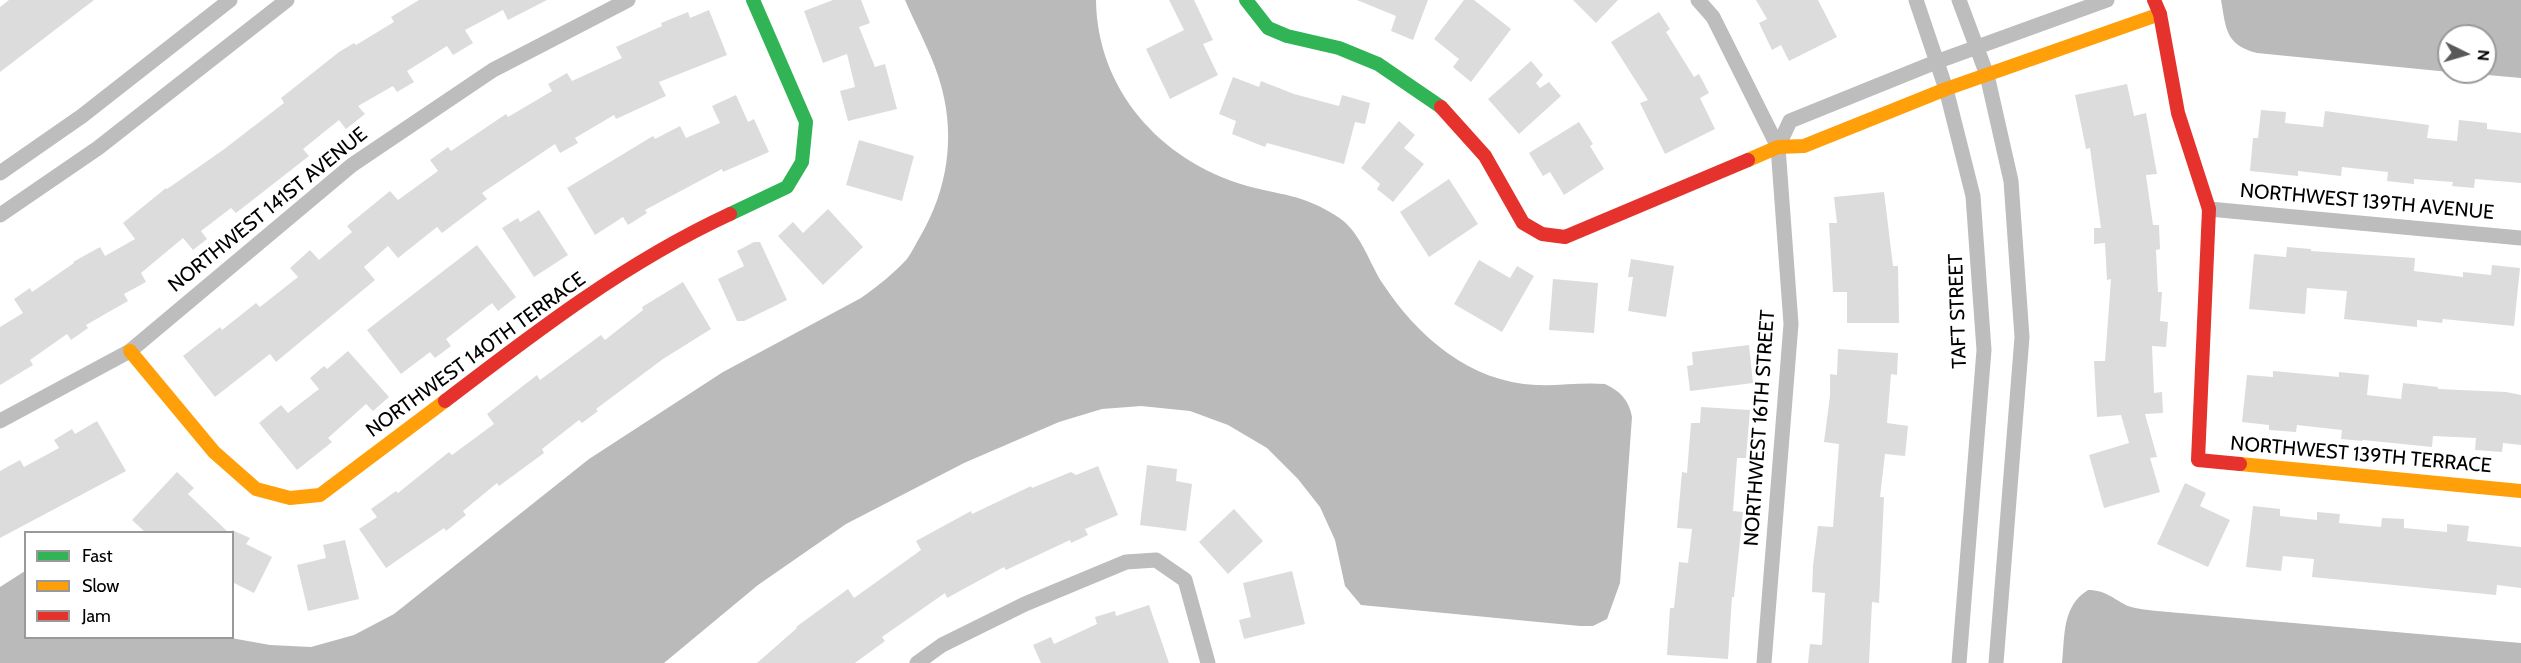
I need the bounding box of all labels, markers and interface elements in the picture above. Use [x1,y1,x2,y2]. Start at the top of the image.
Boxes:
north arrow [2437,24,2497,84]
text: N [2473,49,2493,62]
street label: NORTHWEST 141ST AVENUE [164,122,372,298]
street label: NORTHWEST 139TH AVENUE [2239,179,2495,225]
street label: TAFT STREET [1944,253,1972,369]
street label: NORTHWEST 140TH TERRACE [362,267,590,443]
street label: NORTHWEST 16TH STREET [1740,309,1780,547]
street label: NORTHWEST 139TH TERRACE [2229,432,2493,478]
legend [24,531,234,639]
text: Fast [82,545,113,567]
text: Slow [82,575,119,597]
text: Jam [82,605,111,627]

